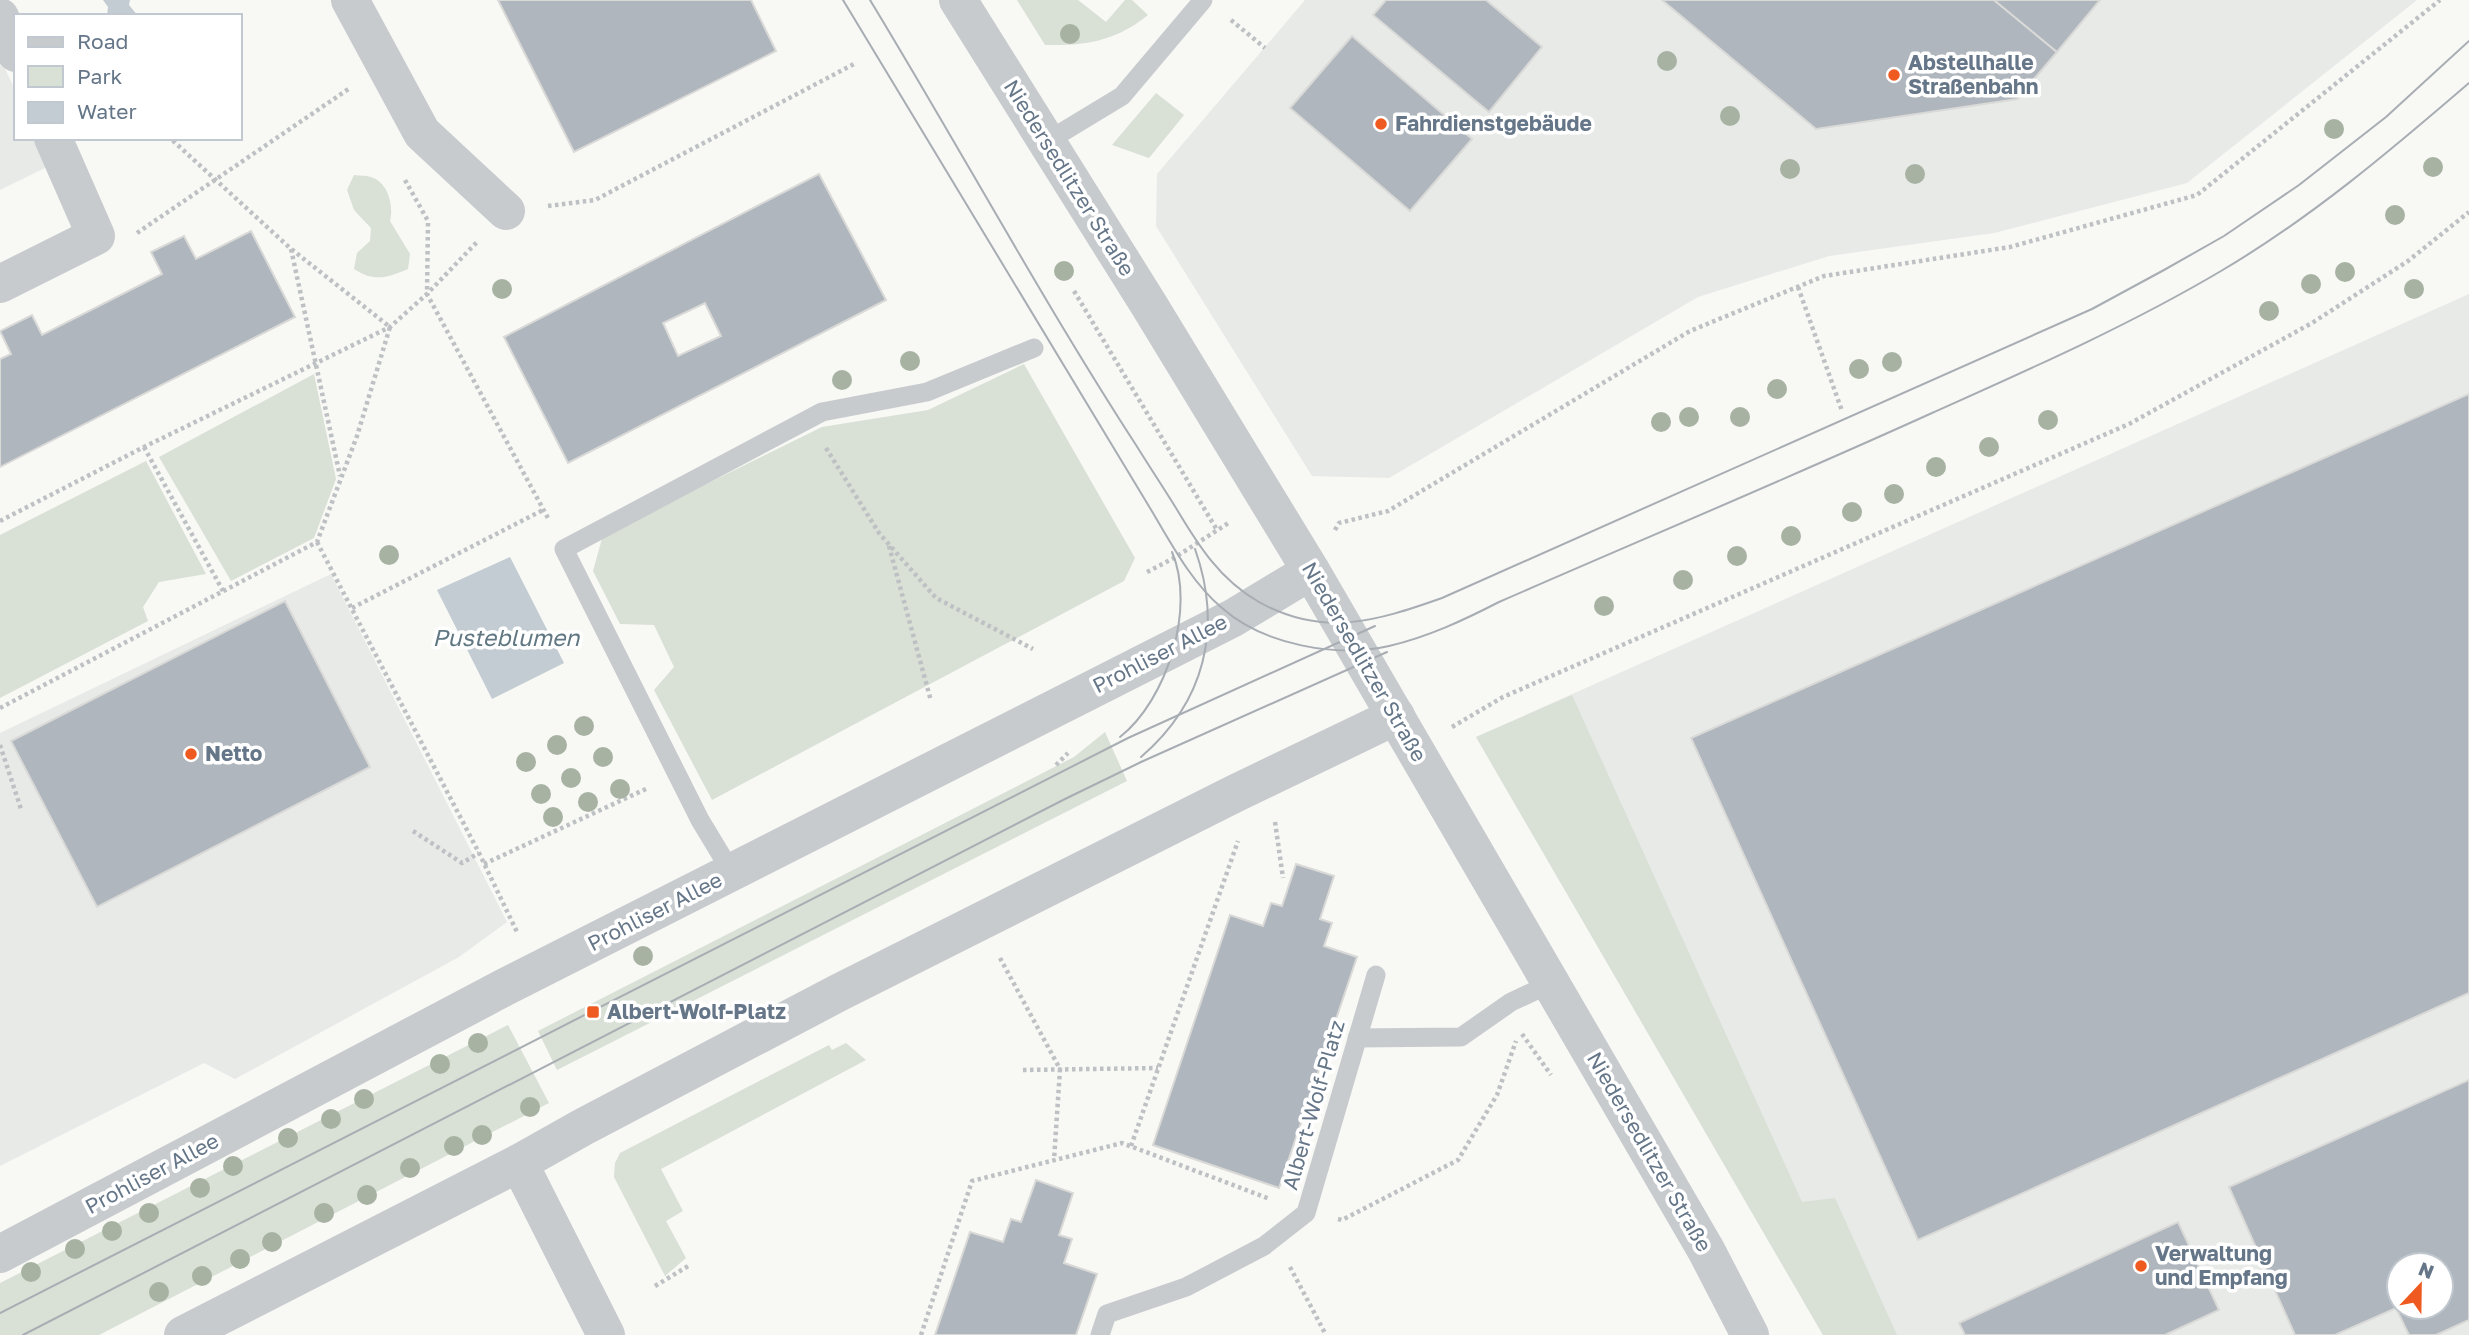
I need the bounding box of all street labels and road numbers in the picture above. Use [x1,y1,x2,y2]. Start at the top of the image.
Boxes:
street label: Niedersedlitzer Straße [999,75,1141,280]
street label: Niedersedlitzer Straße [1297,557,1433,766]
street label: Prohliser Allee [1088,608,1231,698]
street label: Prohliser Allee [583,866,726,956]
street label: Albert-Wolf-Platz [1276,1017,1350,1193]
street label: Niedersedlitzer Straße [1582,1047,1718,1256]
street label: Prohliser Allee [80,1127,223,1219]

